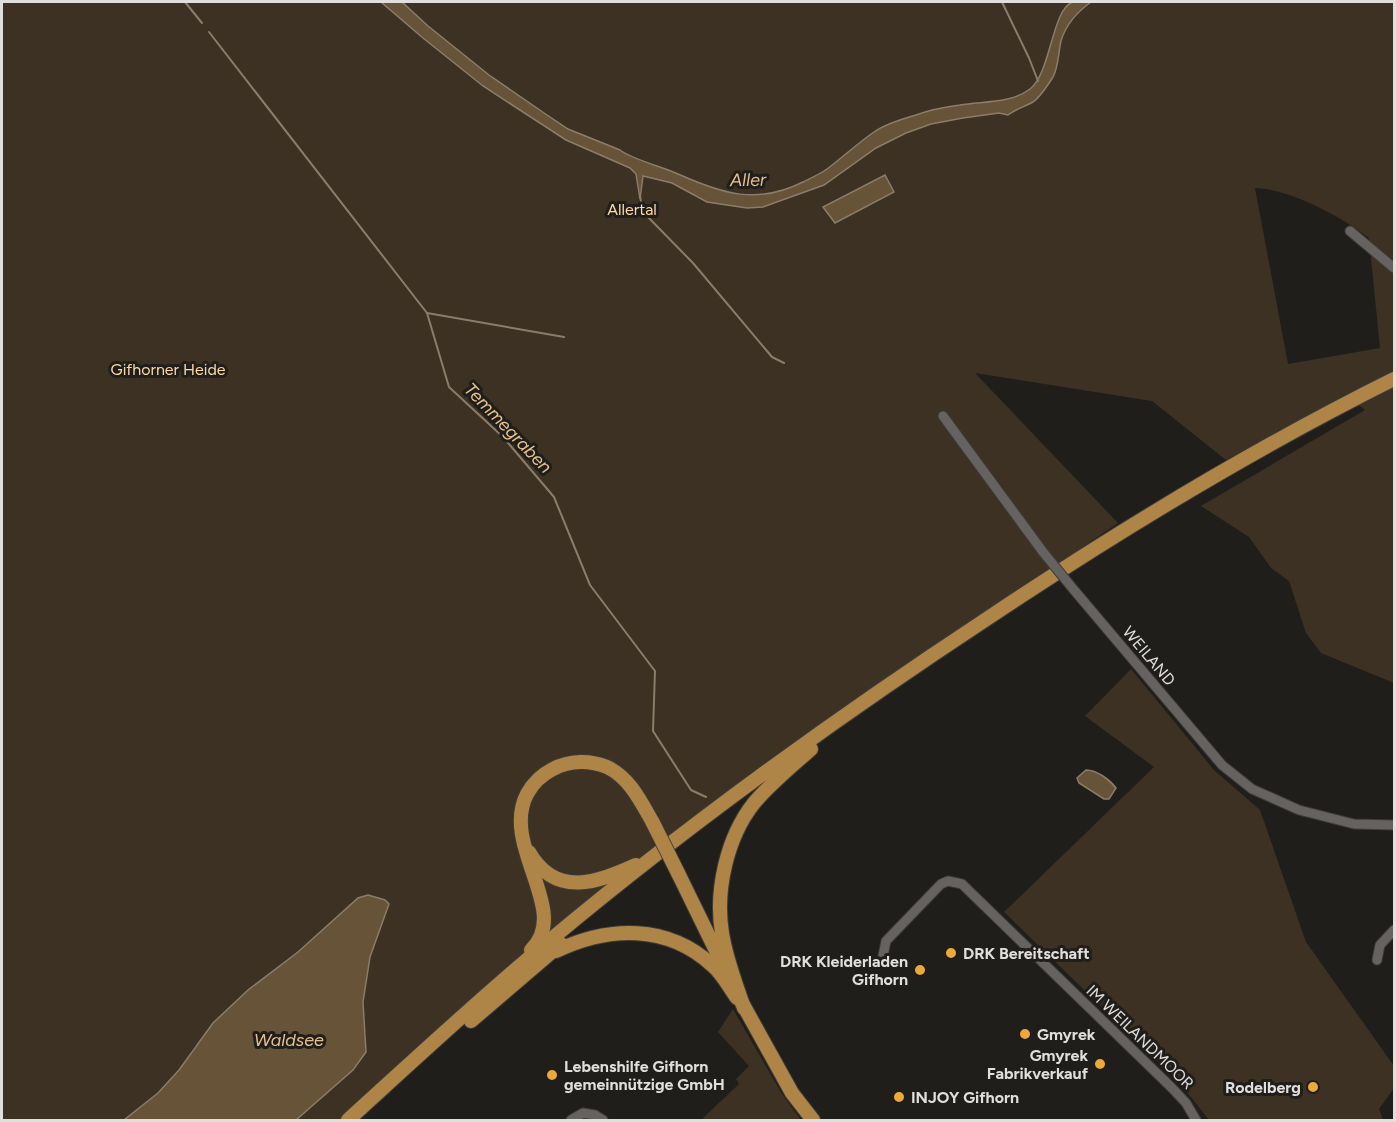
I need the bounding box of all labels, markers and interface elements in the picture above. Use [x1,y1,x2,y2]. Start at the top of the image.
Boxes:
water label: Aller [729,169,767,191]
park label: Allertal [607,200,657,219]
park label: Gifhorner Heide [111,360,226,379]
water label: Temmegraben [460,378,556,478]
street label: WEILAND [1119,622,1179,690]
place label: DRK Bereitschaft [963,944,1090,963]
marker: DRK Bereitschaft [944,946,958,960]
place label: DRK Kleiderladen Gifhorn [780,952,908,989]
marker: DRK Kleiderladen Gifhorn [913,963,927,977]
street label: IM WEILANDMOOR [1082,981,1198,1093]
place label: Gmyrek [1037,1025,1096,1044]
marker: Gmyrek [1018,1027,1032,1041]
water label: Waldsee [254,1029,324,1051]
place label: Gmyrek Fabrikverkauf [987,1046,1089,1083]
place label: Lebenshilfe Gifhorn gemeinnützige GmbH [564,1057,725,1094]
marker: Gmyrek Fabrikverkauf [1093,1057,1107,1071]
marker: Lebenshilfe Gifhorn gemeinnützige GmbH [545,1068,559,1082]
place label: Rodelberg [1225,1078,1301,1097]
marker: Rodelberg [1306,1080,1320,1094]
place label: INJOY Gifhorn [911,1088,1019,1107]
marker: INJOY Gifhorn [892,1090,906,1104]

